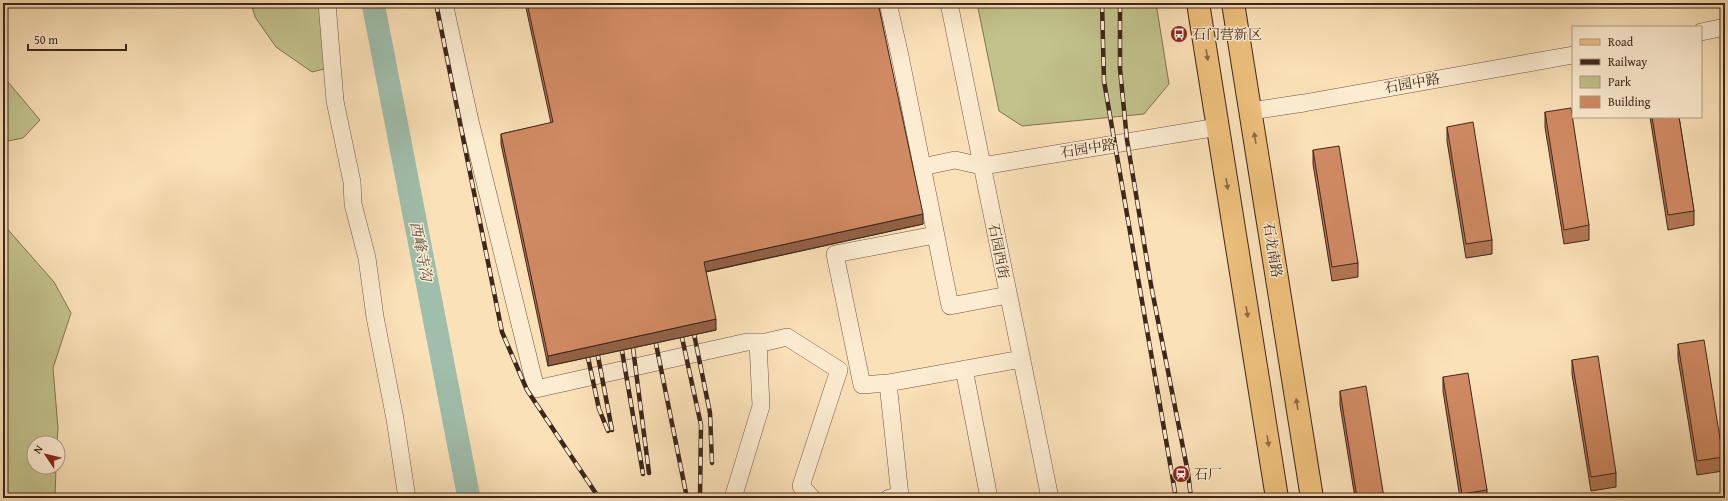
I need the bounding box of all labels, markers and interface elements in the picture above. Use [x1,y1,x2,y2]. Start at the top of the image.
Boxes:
bus stop icon: 石门营新区 [1169,24,1189,44]
place label: 石门营新区 [1192,24,1262,44]
scale bar [28,26,126,52]
legend [1572,26,1702,118]
text: 50 m [34,31,58,48]
text: Road [1608,33,1634,50]
one-way arrow [1204,49,1210,61]
text: Railway [1608,53,1647,70]
street label: 石园中路 [1383,68,1441,98]
text: Park [1608,73,1632,90]
text: Building [1608,93,1651,110]
one-way arrow [1252,131,1258,144]
street label: 石园中路 [1059,134,1117,162]
one-way arrow [1224,178,1230,190]
water label: 西峰寺沟 [405,219,438,284]
street label: 石龙南路 [1259,221,1287,279]
street label: 石园西街 [984,222,1014,280]
one-way arrow [1244,306,1250,318]
one-way arrow [1294,398,1300,410]
one-way arrow [1265,434,1271,447]
north arrow [26,435,66,475]
text: N [29,441,47,457]
station icon: 石厂 [1171,464,1191,484]
place label: 石厂 [1194,464,1222,484]

